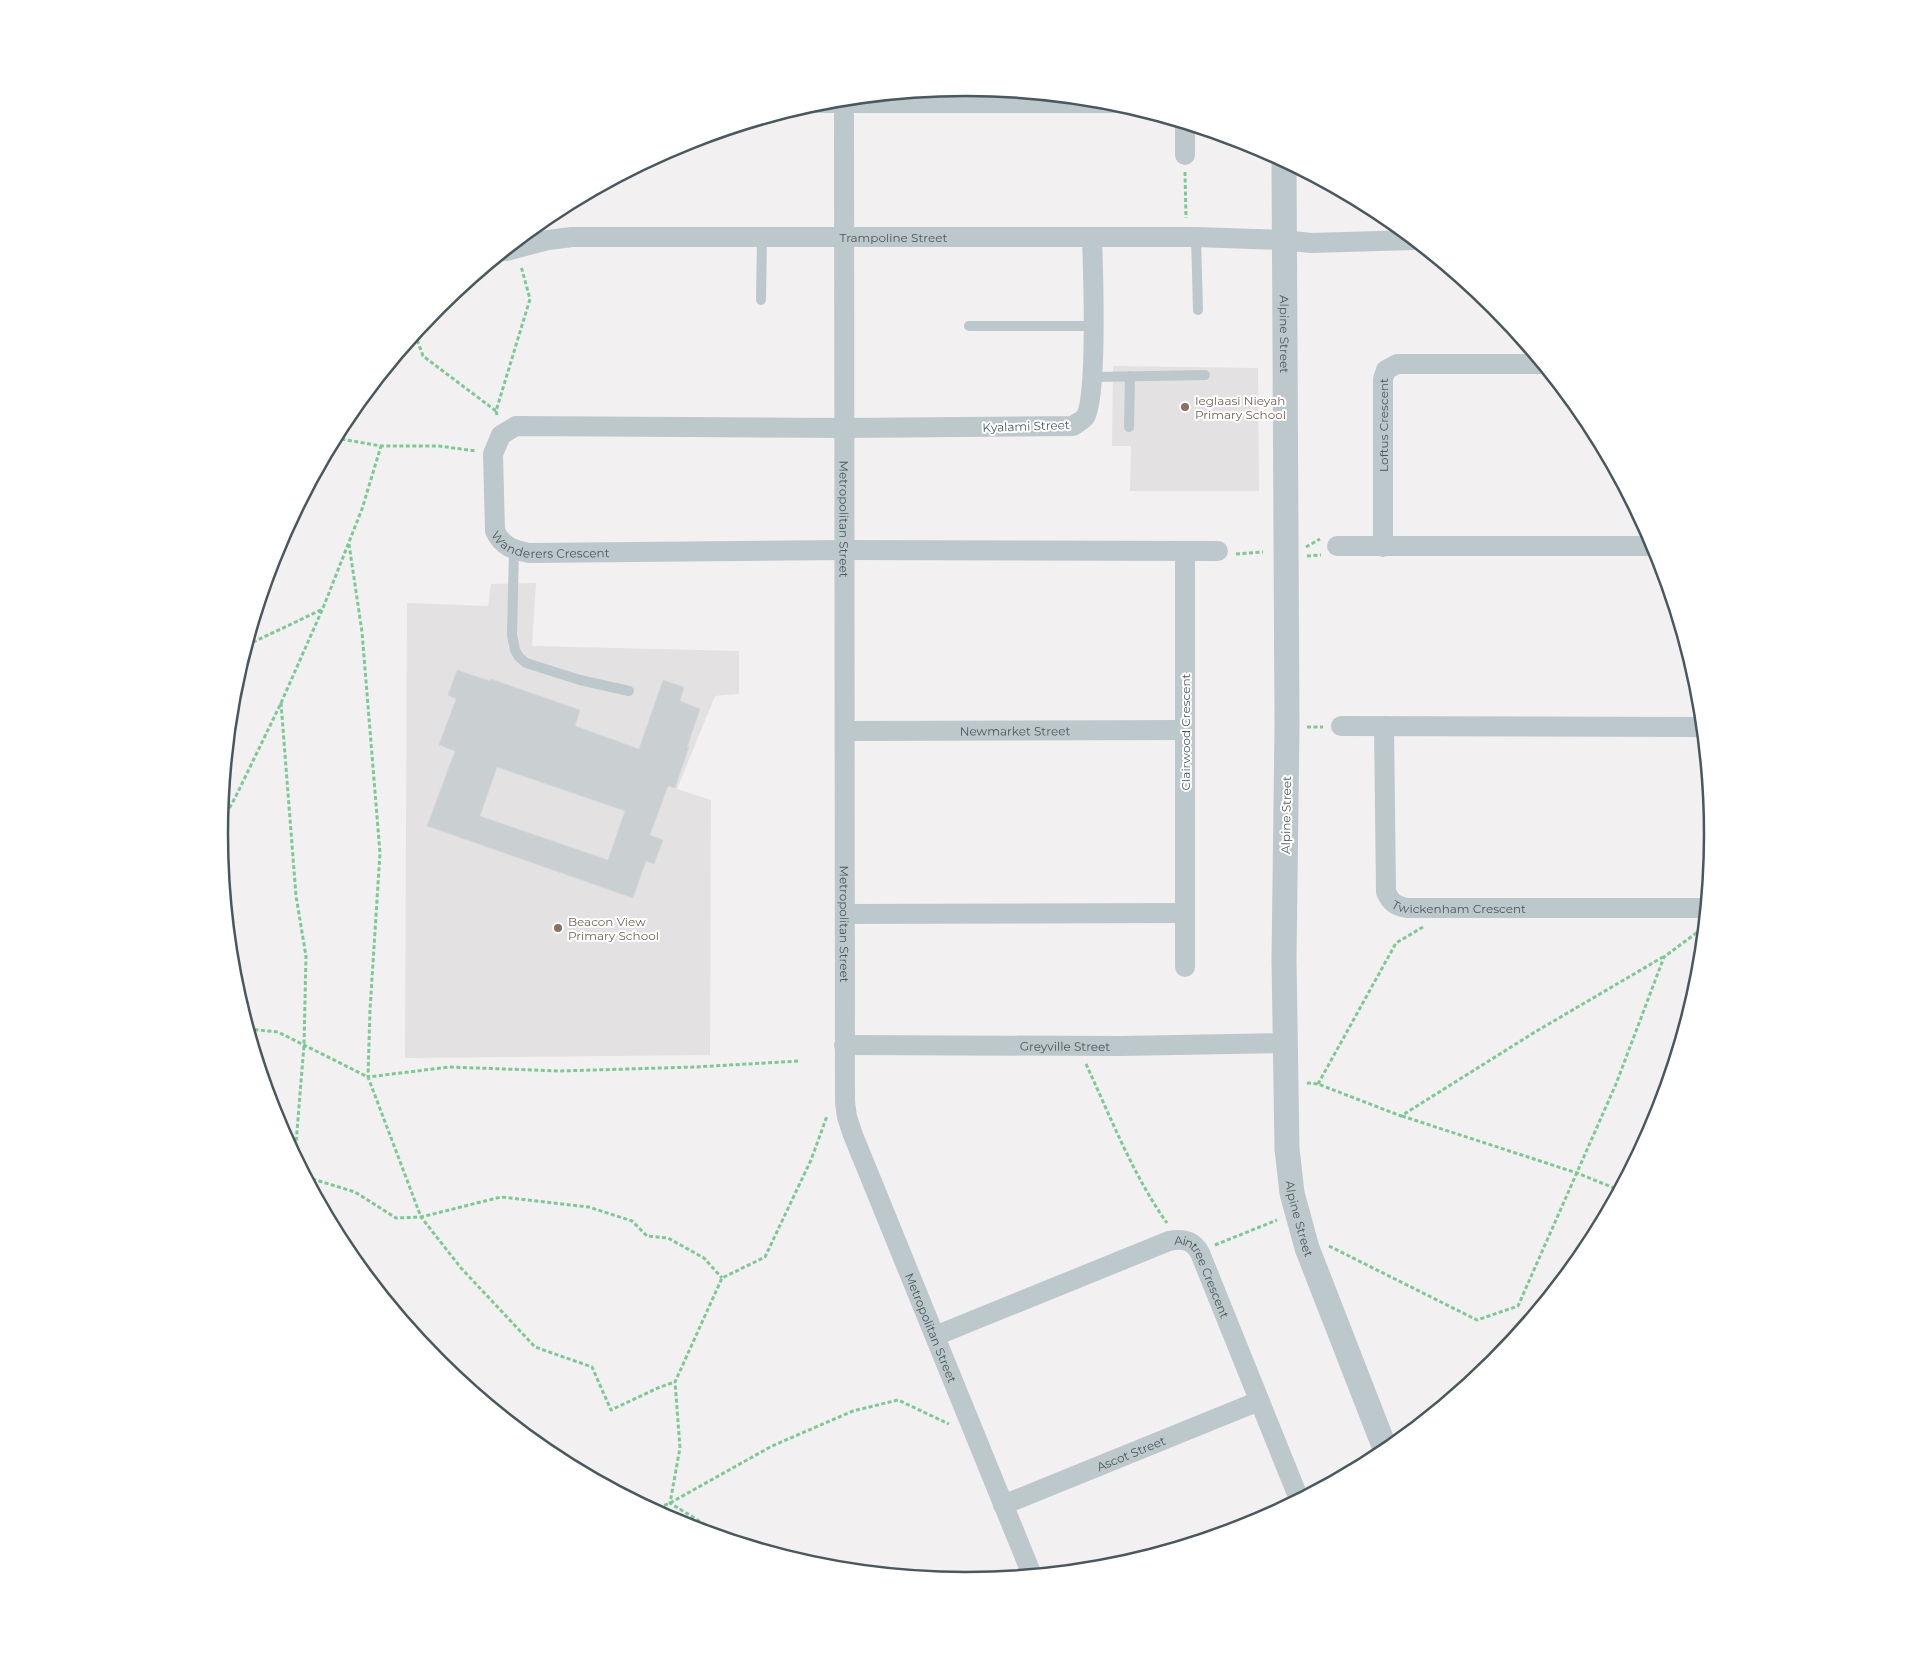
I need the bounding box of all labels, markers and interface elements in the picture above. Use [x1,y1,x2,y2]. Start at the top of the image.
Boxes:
street label: Trampoline Street [839,230,947,245]
street label: Alpine Street [1277,295,1293,373]
street label: Loftus Crescent [1376,378,1391,472]
place label: Ieglaasi Nieyah Primary School [1195,393,1286,422]
marker: Ieglaasi Nieyah Primary School [1179,401,1191,413]
street label: Kyalami Street [982,417,1070,435]
street label: Metropolitan Street [837,460,852,578]
street label: Wanderers Crescent [489,528,610,561]
street label: Clairwood Crescent [1178,673,1193,790]
street label: Newmarket Street [960,723,1070,738]
street label: Alpine Street [1278,776,1294,854]
street label: Metropolitan Street [837,865,852,983]
street label: Twickenham Crescent [1390,896,1526,916]
place label: Beacon View Primary School [568,914,659,943]
marker: Beacon View Primary School [552,922,564,934]
street label: Greyville Street [1020,1038,1110,1053]
street label: Alpine Street [1283,1180,1317,1259]
street label: Aintree Crescent [1174,1232,1233,1320]
street label: Metropolitan Street [902,1270,960,1385]
street label: Ascot Street [1094,1432,1168,1474]

